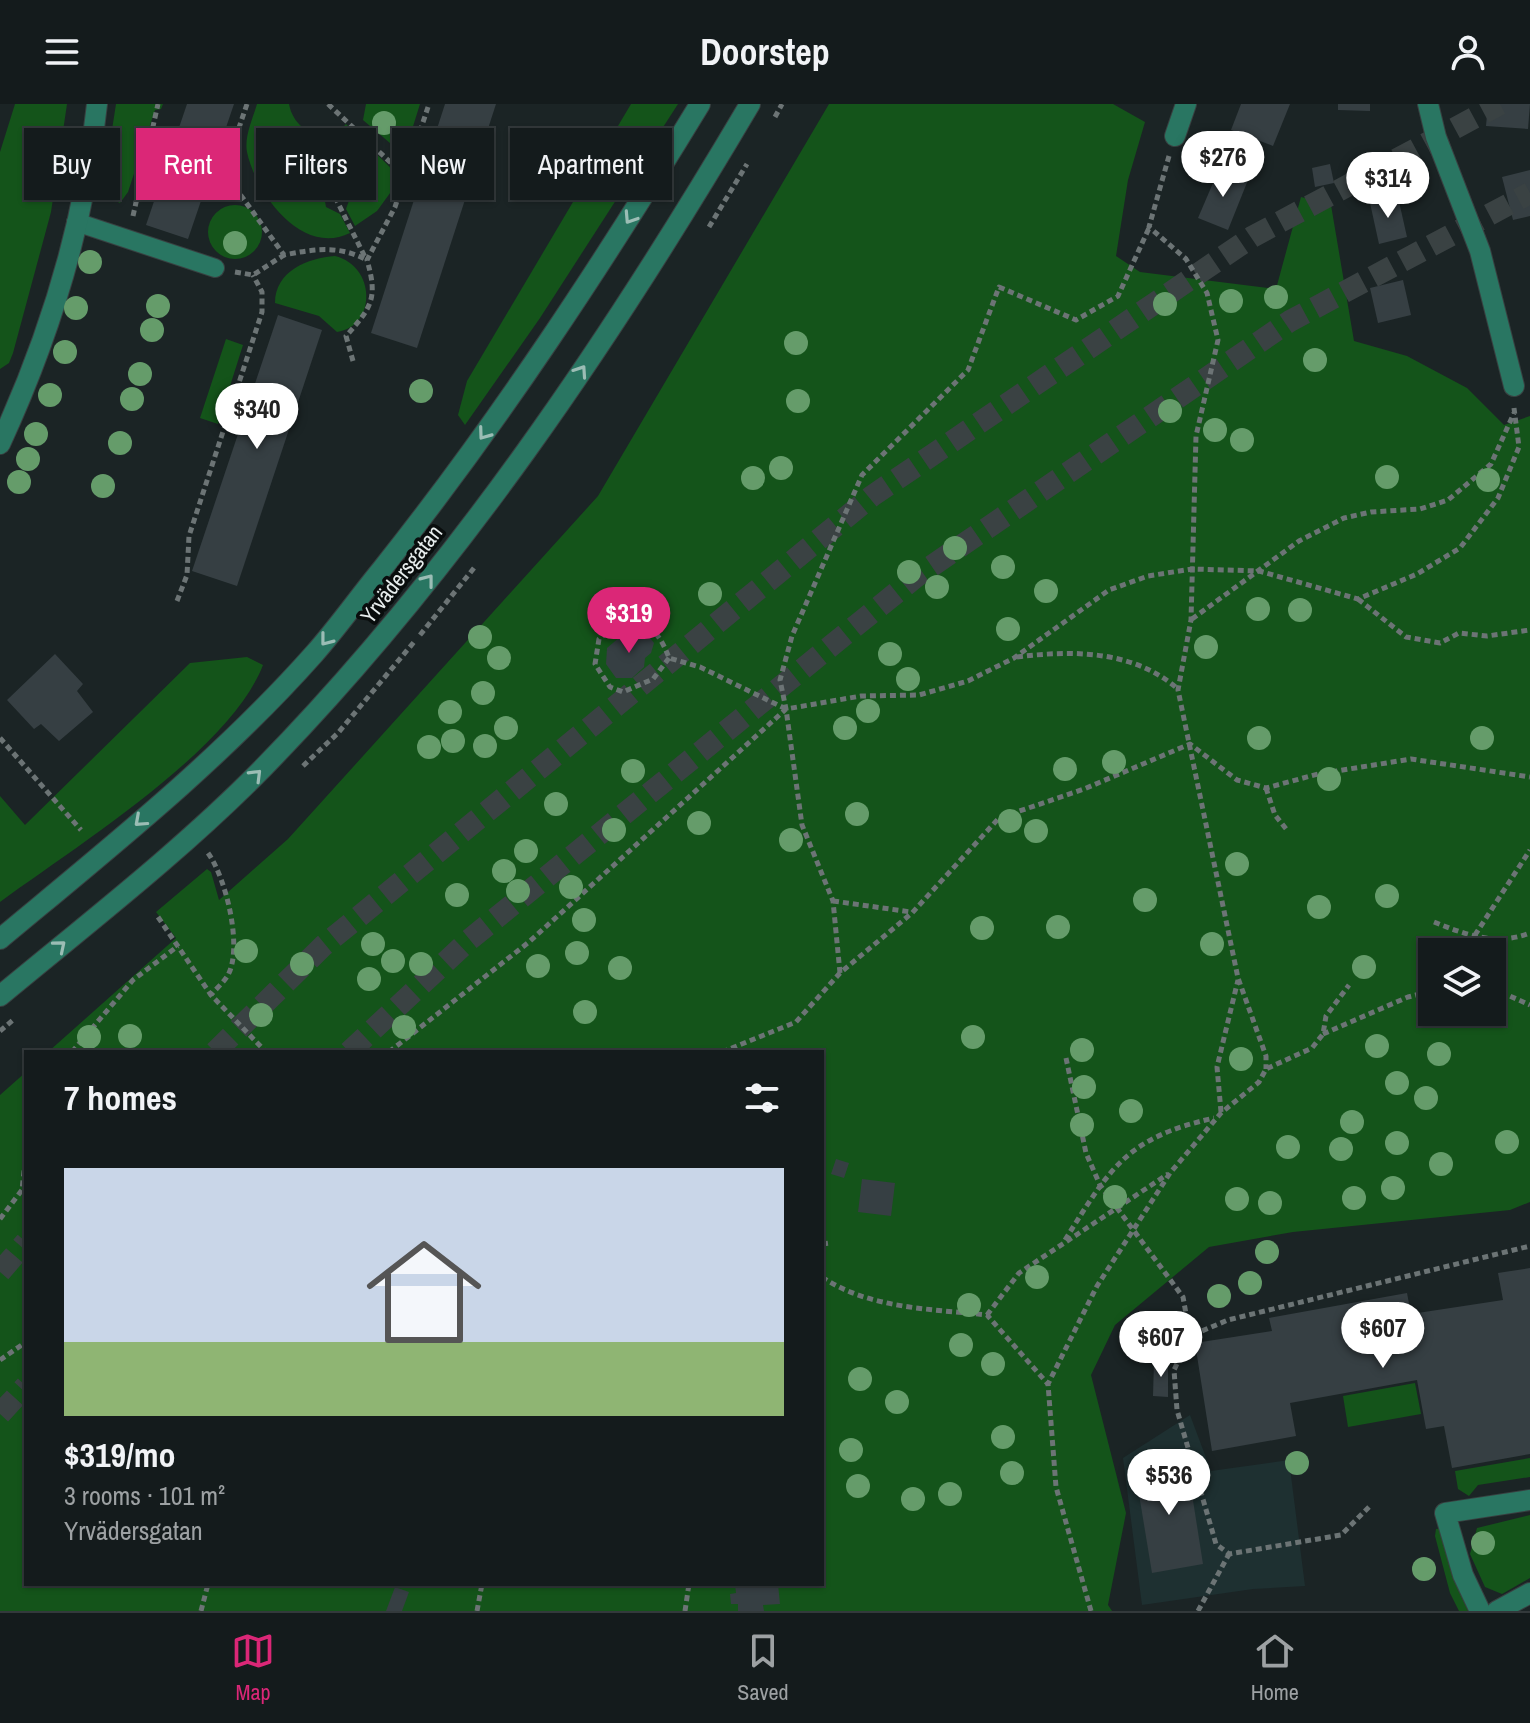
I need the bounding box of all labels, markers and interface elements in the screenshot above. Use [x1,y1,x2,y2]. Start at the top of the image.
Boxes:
text: Doorstep [700,28,830,76]
icon: menu [40,30,84,74]
icon: person [1446,30,1490,74]
chip: Buy [24,128,120,200]
chip: Rent [136,128,240,200]
chip: Filters [256,128,376,200]
chip: New [392,128,494,200]
chip: Apartment [510,128,672,200]
pin: $276 [1176,131,1270,199]
text: $276 [1199,139,1247,174]
pin: $314 [1341,152,1435,220]
text: $314 [1364,160,1412,195]
one-way arrow [625,210,640,224]
one-way arrow [572,365,587,379]
pin: $340 [210,383,304,451]
text: $340 [233,391,281,426]
one-way arrow [479,425,494,439]
street label: Yrvädersgatan [353,519,449,629]
one-way arrow [418,574,432,589]
pin: $319 [582,587,676,655]
text: $319 [605,595,653,630]
one-way arrow [321,631,335,646]
one-way arrow [247,770,261,784]
one-way arrow [135,812,150,826]
map controls [1418,938,1506,1026]
button: layers [1418,938,1506,1026]
one-way arrow [51,941,65,956]
text: 7 homes [64,1075,177,1121]
icon: filters [740,1076,784,1120]
icon: home [352,1220,496,1364]
pin: $607 [1336,1302,1430,1370]
text: $607 [1359,1310,1407,1345]
pin: $607 [1114,1311,1208,1379]
text: $607 [1137,1319,1185,1354]
text: $319/mo [64,1432,176,1478]
pin: $536 [1122,1449,1216,1517]
text: $536 [1145,1457,1193,1492]
text: 3 rooms · 101 m² [64,1478,225,1513]
text: Yrvädersgatan [64,1513,203,1548]
tab: Map [231,1629,275,1707]
tab: Saved [737,1629,789,1707]
tab: Home [1251,1629,1299,1707]

